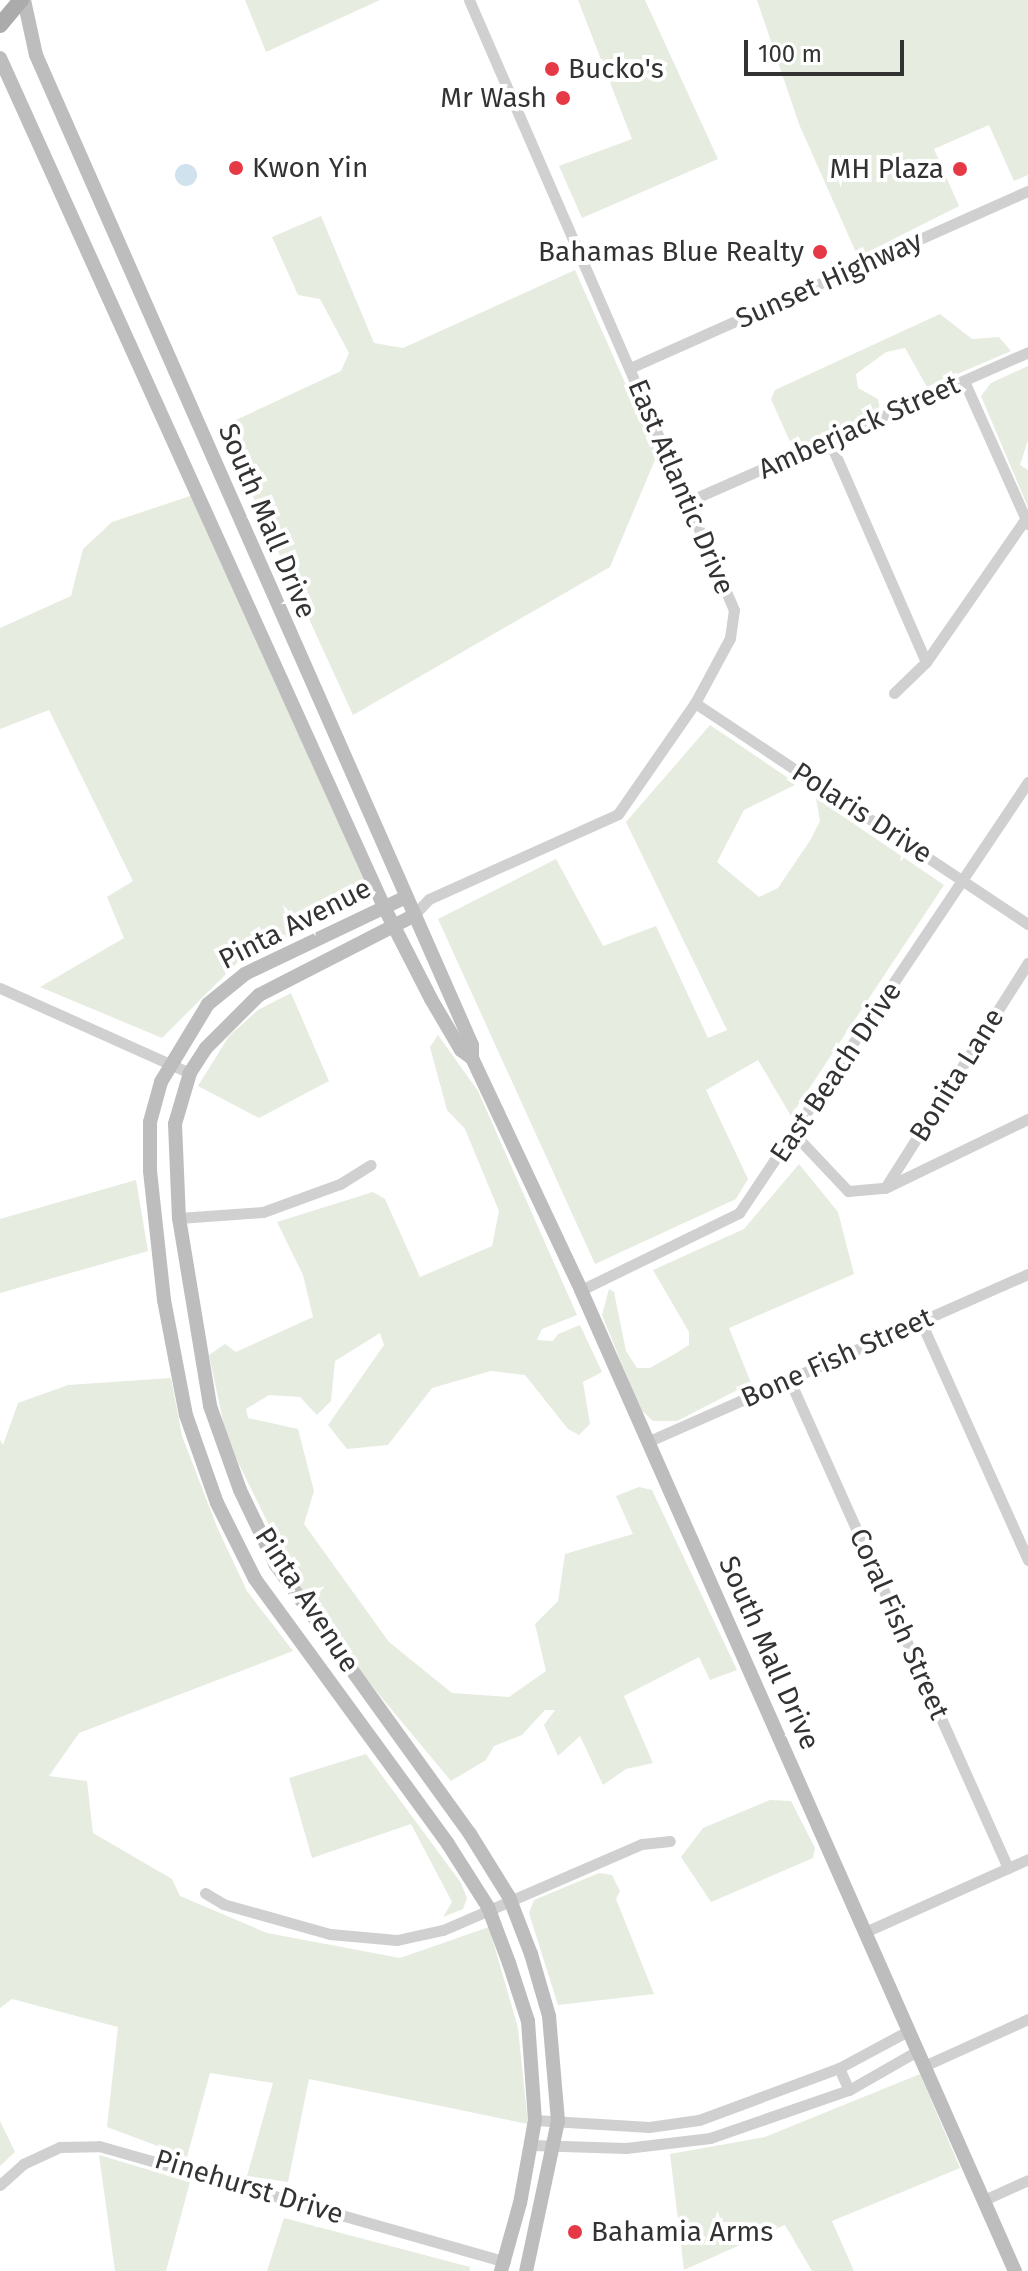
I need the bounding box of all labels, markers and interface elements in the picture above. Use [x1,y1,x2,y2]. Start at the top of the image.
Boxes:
scale bar [748,24,908,74]
text: 100 m [758,40,822,68]
place label: Bucko's [568,52,664,86]
marker: Bucko's [543,60,561,78]
place label: Mr Wash [440,81,547,115]
marker: Mr Wash [554,89,572,107]
place label: Kwon Yin [252,151,368,185]
place label: MH Plaza [829,152,944,186]
marker: Kwon Yin [227,159,245,177]
marker: MH Plaza [951,160,969,178]
street label: Sunset Highway [731,224,927,336]
place label: Bahamas Blue Realty [538,235,804,269]
marker: Bahamas Blue Realty [811,243,829,261]
street label: Amberjack Street [753,368,965,486]
street label: East Atlantic Drive [621,374,741,600]
street label: South Mall Drive [211,419,323,623]
street label: Polaris Drive [786,755,938,871]
street label: Pinta Avenue [213,871,377,977]
street label: East Beach Drive [763,975,909,1169]
street label: Bonita Lane [903,1002,1011,1148]
street label: Bone Fish Street [736,1301,938,1415]
street label: Pinta Avenue [248,1521,366,1679]
street label: Coral Fish Street [842,1523,956,1725]
street label: South Mall Drive [711,1551,827,1755]
street label: Pinehurst Drive [151,2142,347,2232]
place label: Bahamia Arms [591,2215,773,2249]
marker: Bahamia Arms [566,2223,584,2241]

